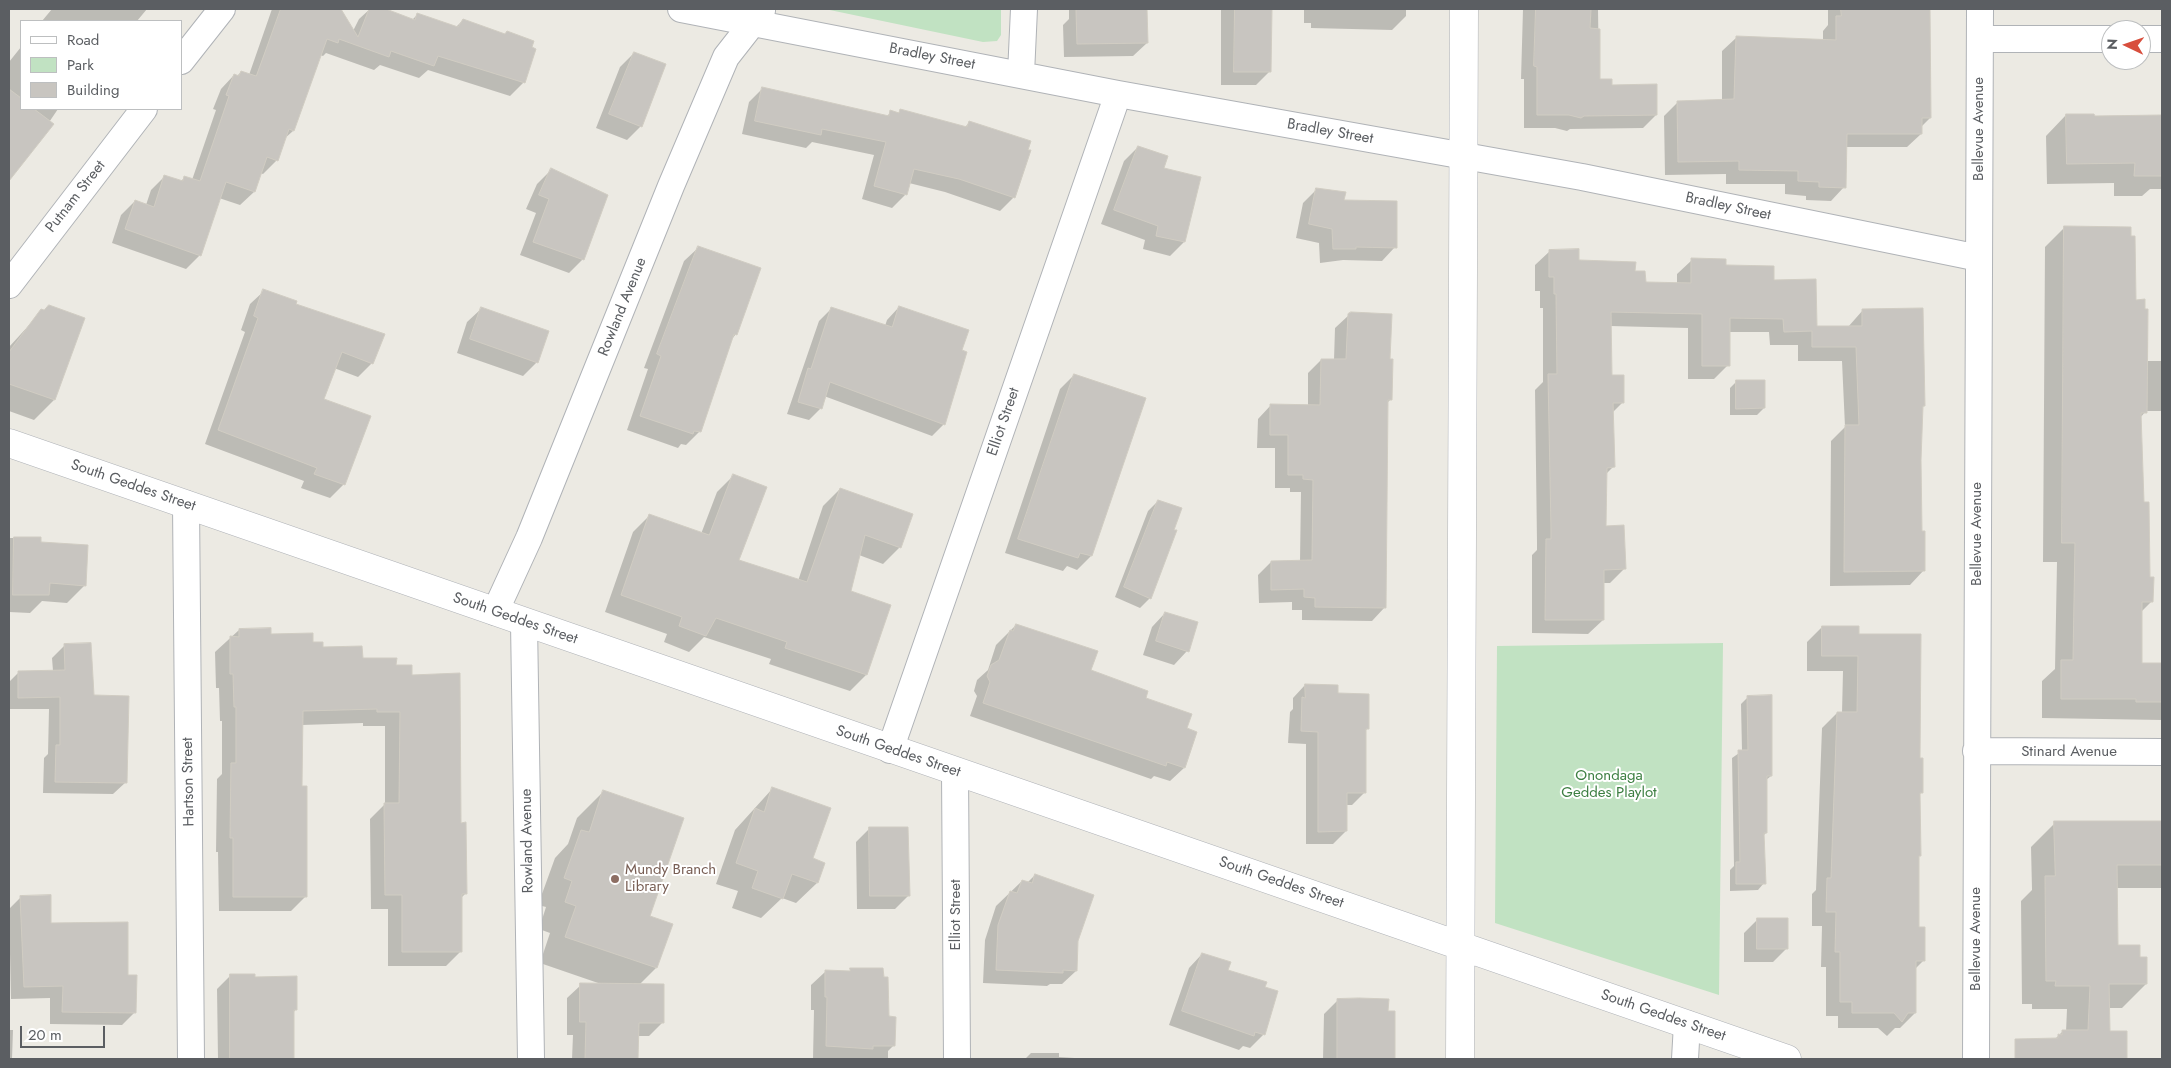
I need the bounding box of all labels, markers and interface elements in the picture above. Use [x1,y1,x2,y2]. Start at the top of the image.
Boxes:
legend [20,20,182,110]
north arrow [2101,20,2151,70]
text: Road [67,29,99,51]
text: N [2102,38,2122,50]
street label: Bradley Street [888,40,976,74]
text: Park [67,54,94,76]
street label: Bellevue Avenue [1970,77,1988,181]
text: Building [67,79,119,101]
street label: Bradley Street [1286,116,1374,148]
street label: Putnam Street [42,157,110,237]
street label: Bradley Street [1684,189,1772,225]
street label: Rowland Avenue [595,255,651,359]
street label: Elliot Street [984,385,1024,459]
street label: South Geddes Street [68,456,198,516]
street label: Bellevue Avenue [1968,482,1986,586]
street label: South Geddes Street [450,589,580,649]
street label: South Geddes Street [833,722,963,782]
street label: Hartson Street [179,737,199,827]
street label: Stinard Avenue [2021,743,2117,761]
park label: Onondaga Geddes Playlot [1561,767,1657,802]
street label: Rowland Avenue [518,788,538,894]
street label: South Geddes Street [1216,853,1346,913]
place label: Mundy Branch Library [625,861,716,896]
marker: Mundy Branch Library [609,873,621,885]
street label: Elliot Street [947,879,965,951]
street label: Bellevue Avenue [1967,887,1985,991]
street label: South Geddes Street [1598,986,1728,1046]
scale bar [22,1016,108,1048]
text: 20 m [28,1024,62,1046]

